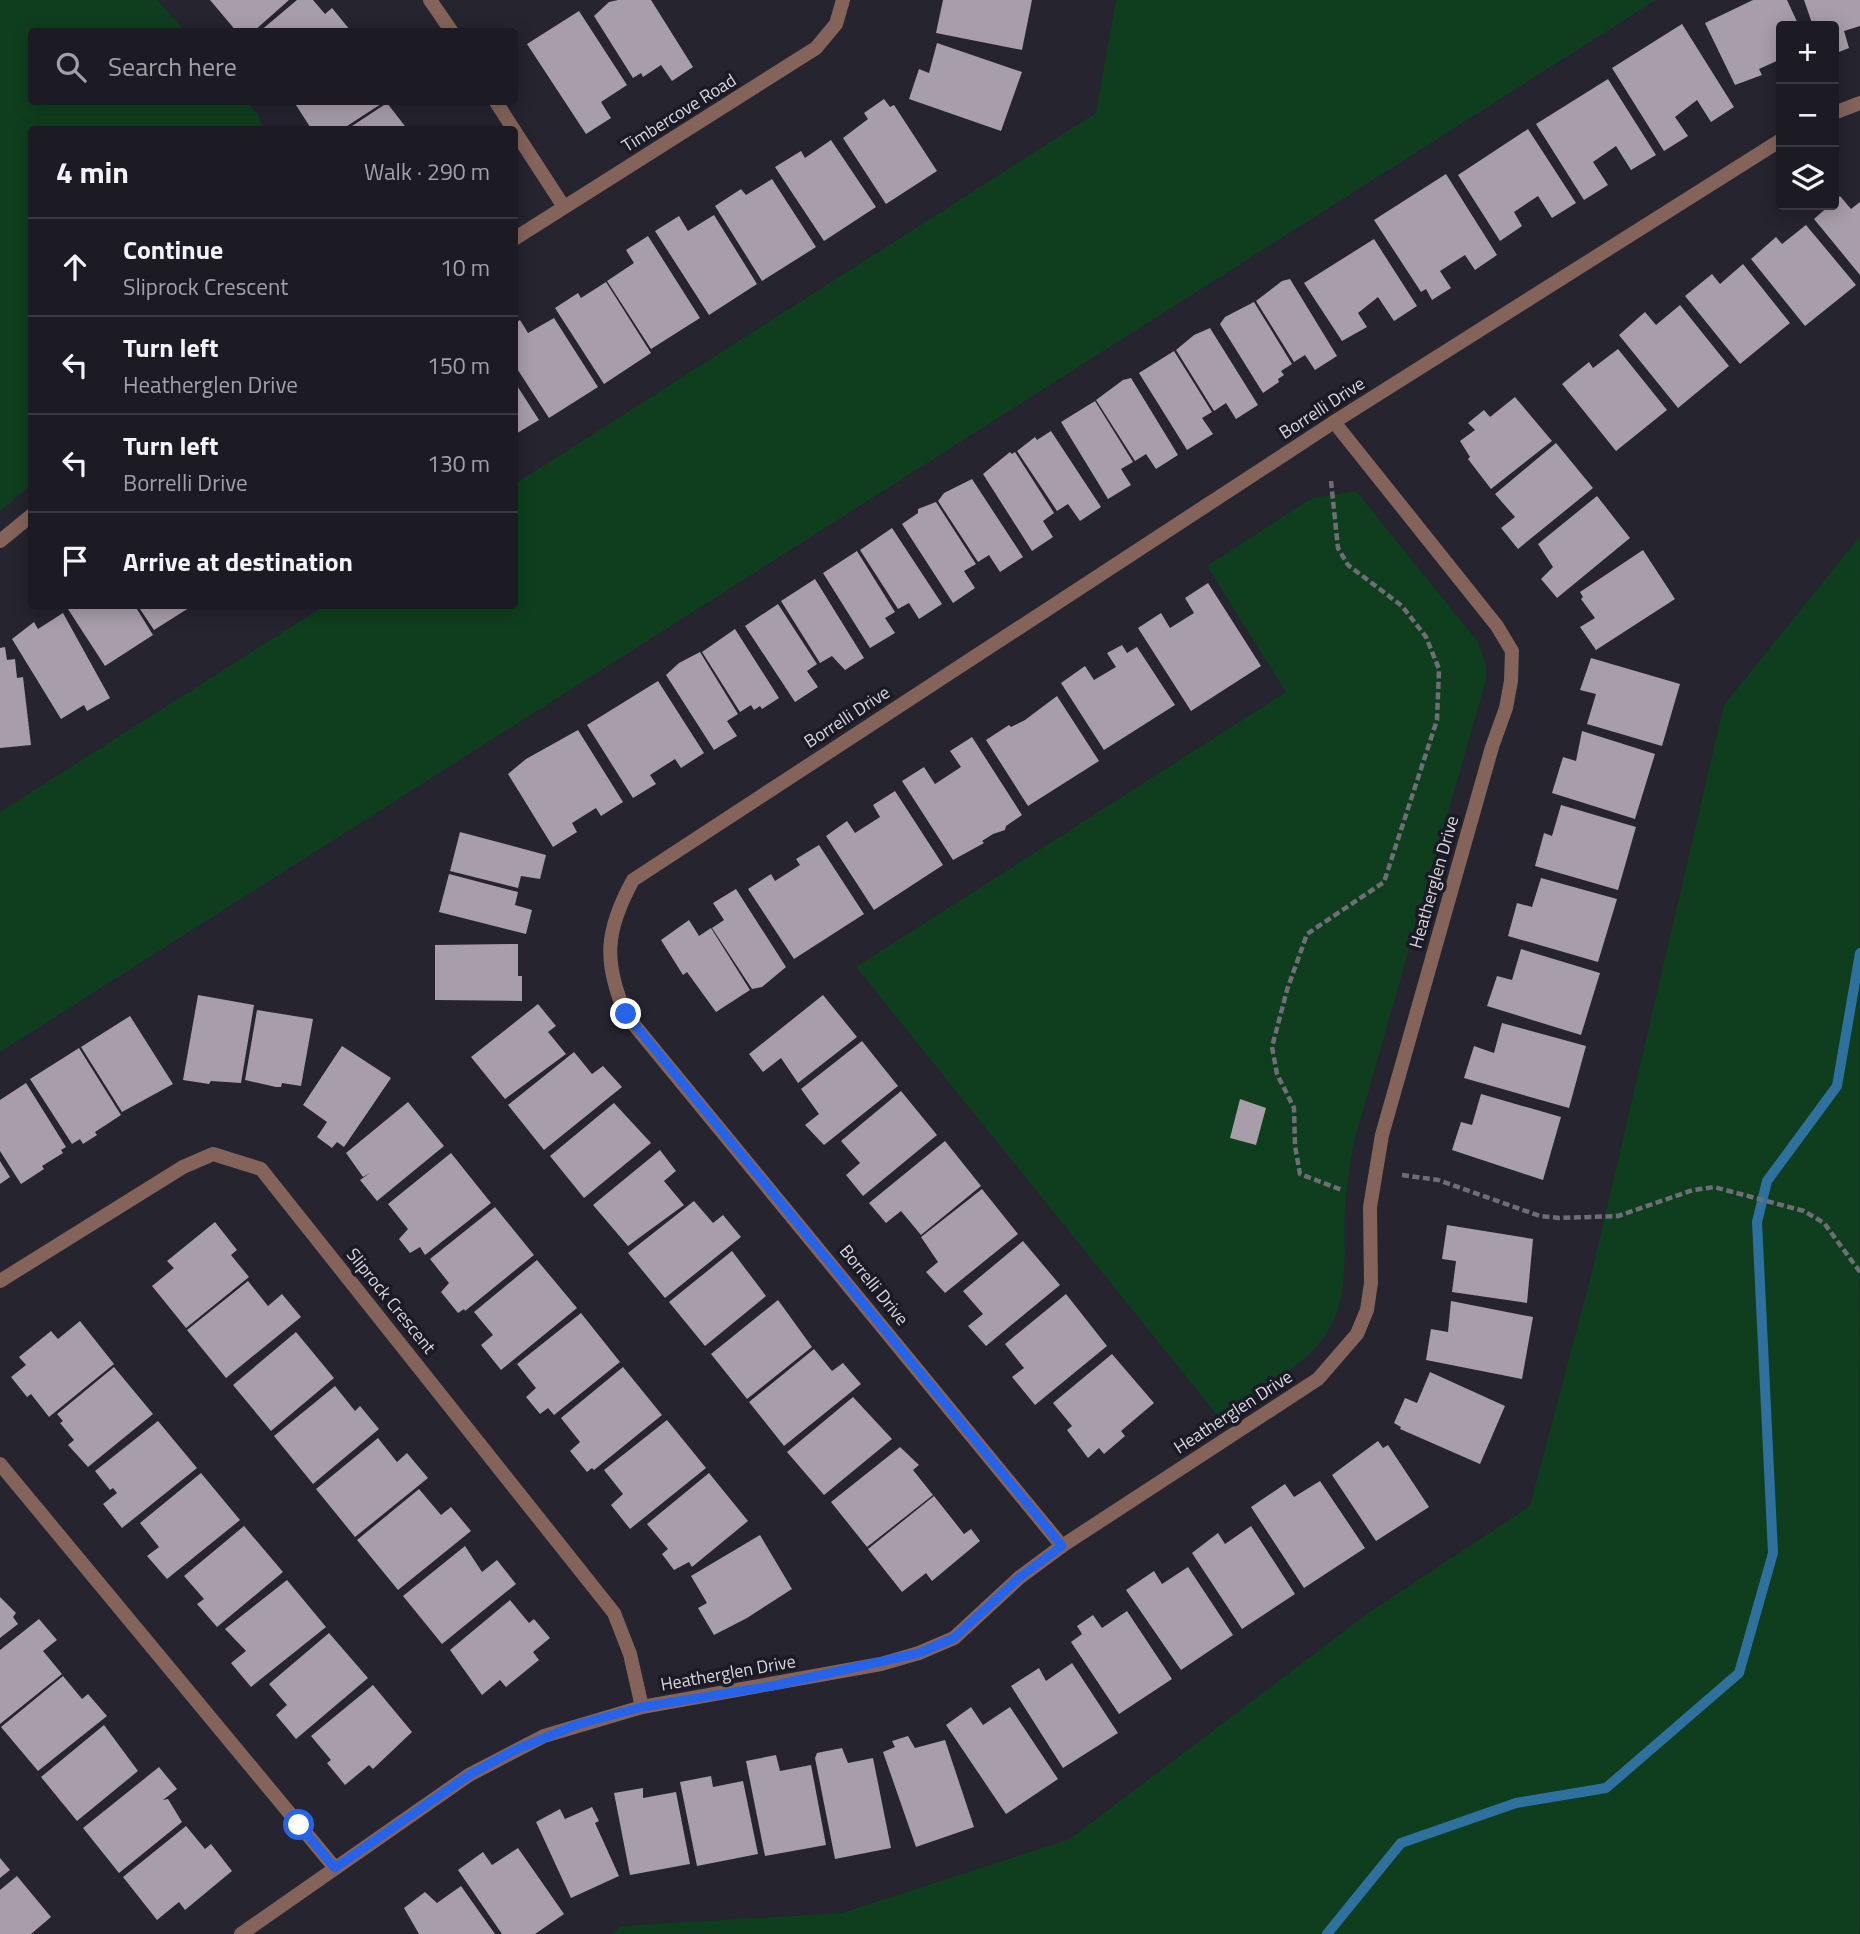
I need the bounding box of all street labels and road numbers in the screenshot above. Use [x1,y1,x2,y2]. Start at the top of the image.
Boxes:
street label: Timbercove Road [616,67,741,159]
street label: Borrelli Drive [1273,370,1370,445]
street label: Borrelli Drive [798,679,895,754]
street label: Heatherglen Drive [1402,812,1465,951]
street label: Borrelli Drive [833,1238,916,1331]
street label: Sliprock Crescent [340,1242,443,1360]
street label: Heatherglen Drive [1168,1363,1297,1460]
street label: Heatherglen Drive [658,1647,798,1698]

